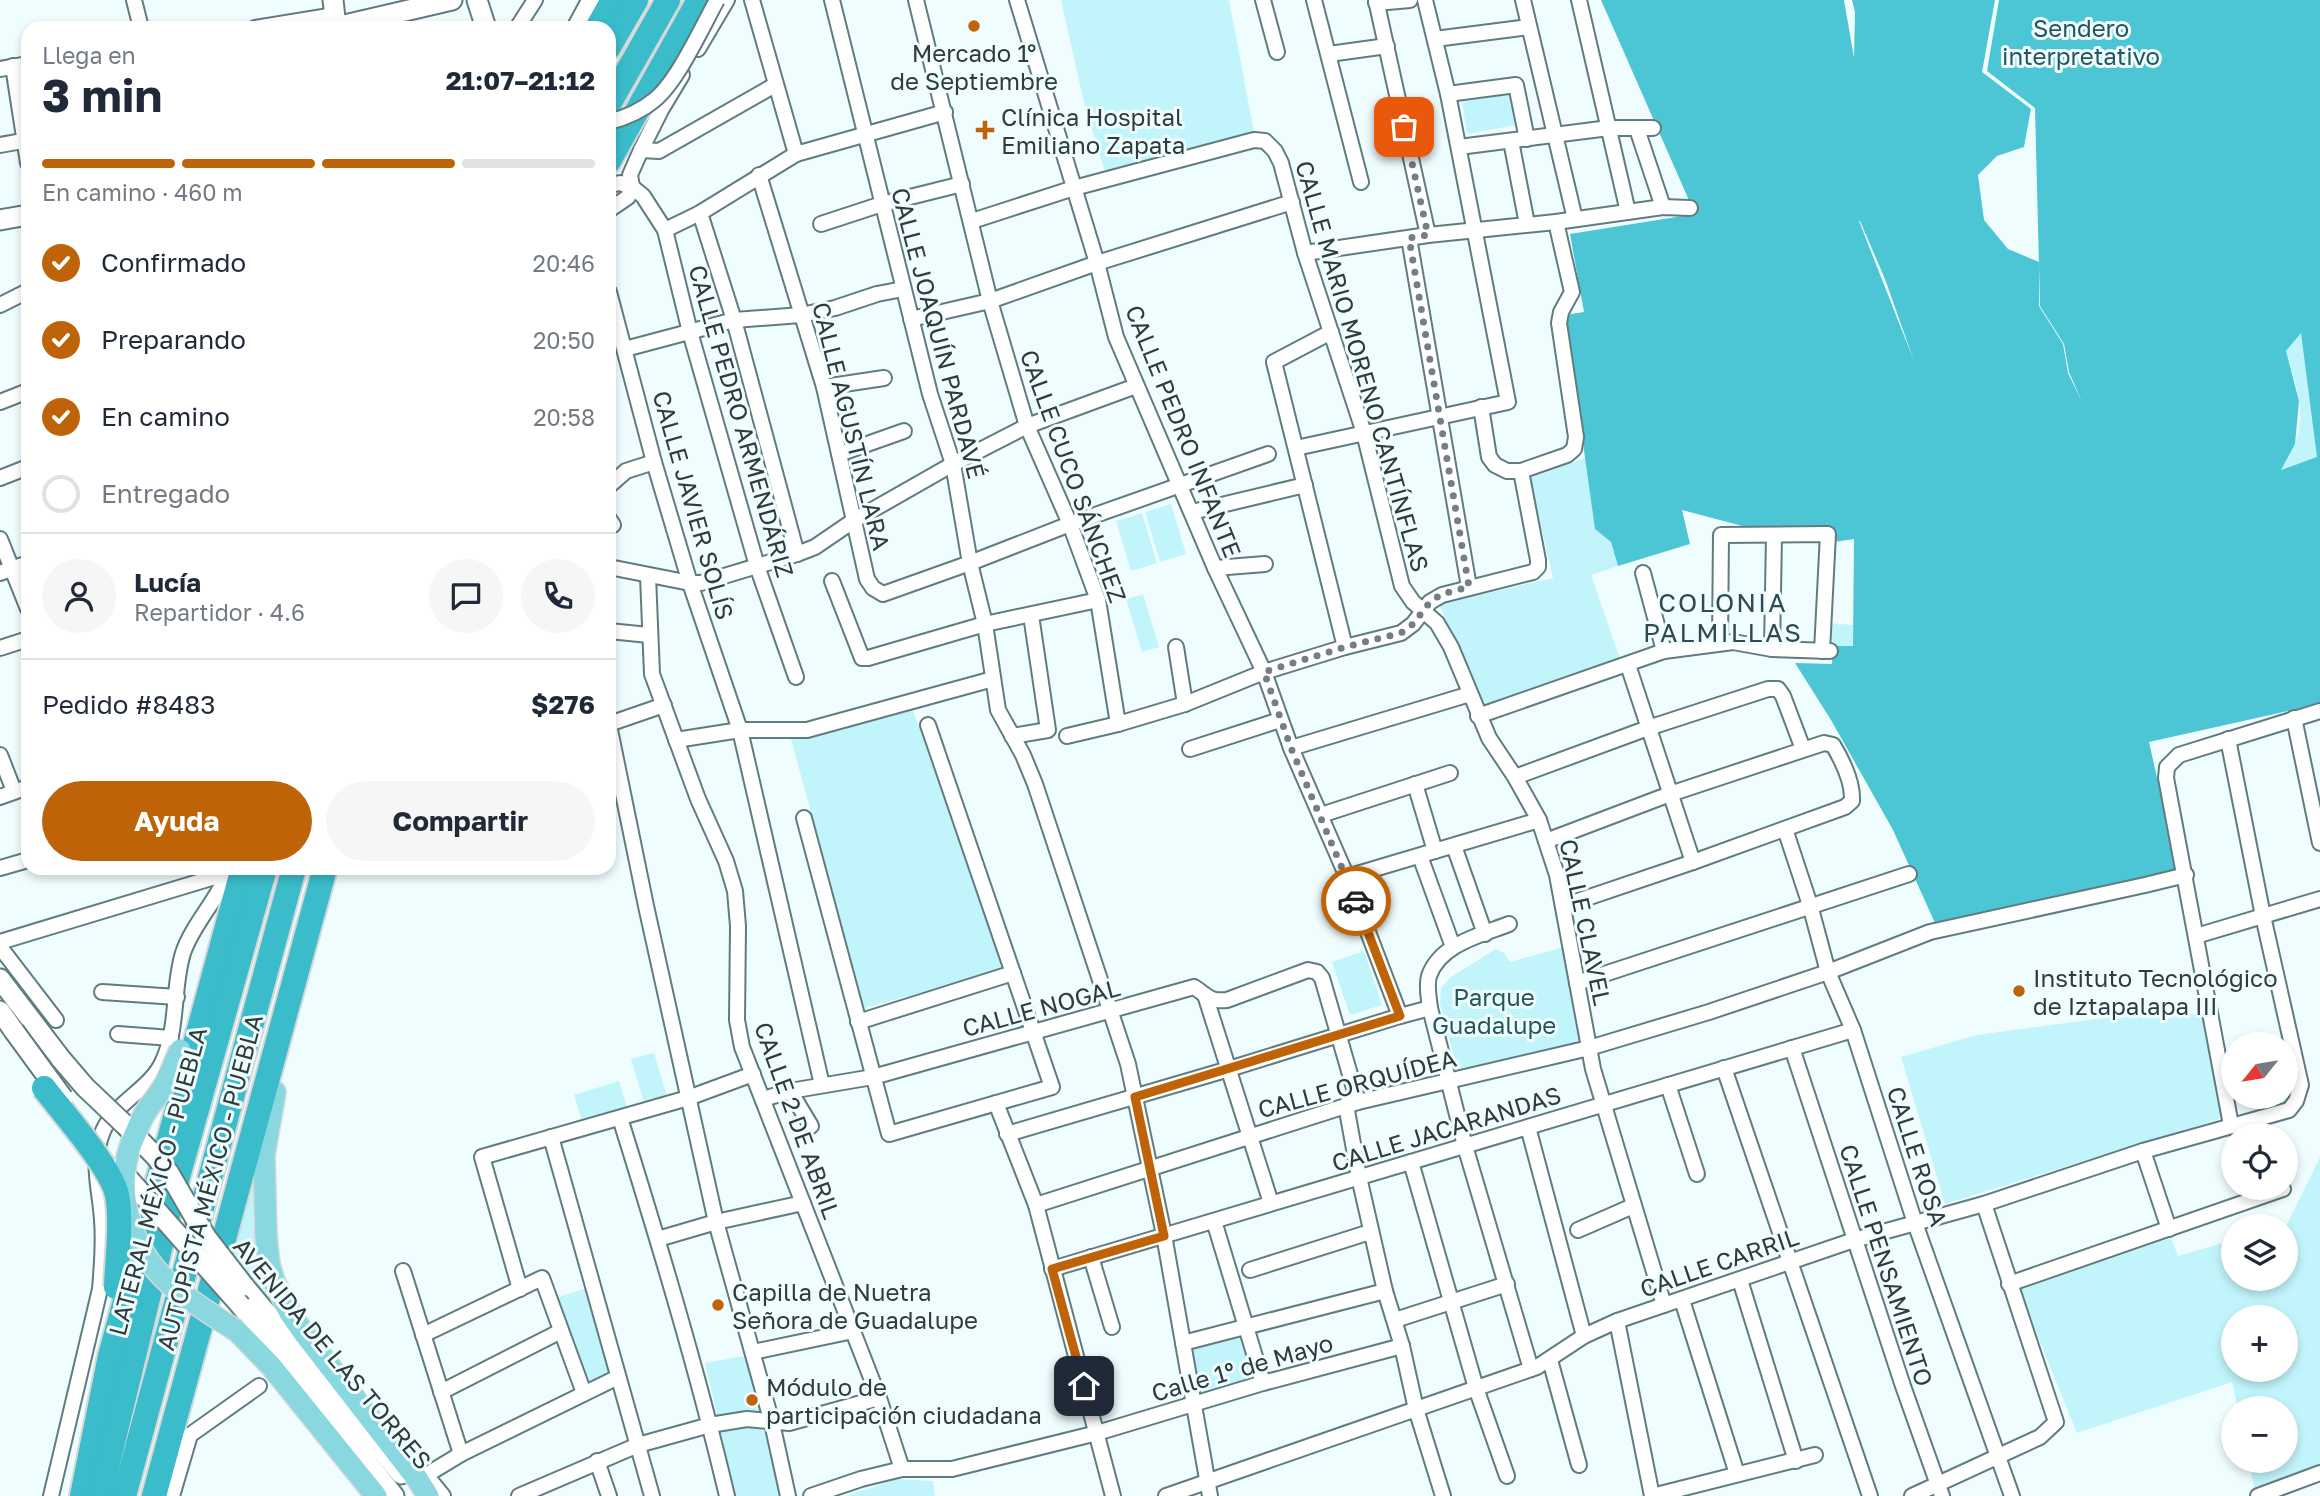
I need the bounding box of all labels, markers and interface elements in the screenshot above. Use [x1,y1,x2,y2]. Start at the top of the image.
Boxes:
park label: Sendero interpretativo [2002,13,2160,70]
marker: Mercado 1° de Septiembre [966,18,982,34]
place label: Mercado 1° de Septiembre [890,38,1058,95]
text: Llega en [42,41,136,69]
text: 21:07–21:12 [446,65,595,96]
text: 3 min [42,67,162,122]
pin [1374,97,1434,157]
place label: Clínica Hospital Emiliano Zapata [1001,102,1185,159]
icon: bag [1385,108,1423,146]
marker: Clínica Hospital Emiliano Zapata [975,120,995,140]
street label: CALLE MARIO MORENO CANTÍNFLAS [1290,157,1436,575]
text: En camino · 460 m [42,178,243,206]
street label: CALLE JOAQUÍN PARDAVÉ [886,184,992,482]
icon: check [42,244,80,282]
text: Confirmado [101,247,246,278]
text: 20:46 [533,249,595,277]
street label: CALLE PEDRO ARMENDÁRIZ [683,261,801,581]
street label: CALLE AGUSTÍN LARA [807,299,897,553]
street label: CALLE PEDRO INFANTE [1120,301,1248,561]
icon: check [42,321,80,359]
text: Preparando [101,324,246,355]
text: 20:50 [533,326,595,354]
street label: CALLE CUCO SÁNCHEZ [1015,346,1133,606]
street label: CALLE JAVIER SOLÍS [647,387,741,623]
icon: check [42,398,80,436]
text: En camino [101,401,230,432]
text: 20:58 [533,403,595,431]
text: Entregado [101,478,230,509]
button: person [42,559,116,633]
button: chat [429,559,503,633]
button: phone [521,559,595,633]
text: Lucía [134,567,201,598]
district label: COLONIA PALMILLAS [1643,587,1803,648]
text: Repartidor · 4.6 [134,598,305,626]
text: Pedido #8483 [42,689,215,720]
text: $276 [531,689,595,720]
button: Ayuda [42,781,312,861]
button: Compartir [326,781,595,861]
street label: CALLE CLAVEL [1554,836,1618,1008]
courier [1321,866,1391,936]
icon: car [1337,882,1375,920]
place label: Instituto Tecnológico de Iztapalapa III [2033,963,2278,1020]
street label: CALLE NOGAL [959,972,1123,1042]
park label: Parque Guadalupe [1432,982,1556,1039]
marker: Instituto Tecnológico de Iztapalapa III [2011,983,2027,999]
street label: AUTOPISTA MÉXICO - PUEBLA [150,1011,268,1353]
street label: CALLE 2 DE ABRIL [749,1018,847,1223]
street label: LATERAL MÉXICO - PUEBLA [102,1023,212,1339]
north arrow [2221,1032,2298,1110]
map controls [2221,1032,2298,1473]
street label: CALLE ORQUÍDEA [1255,1043,1459,1123]
street label: CALLE JACARANDAS [1328,1079,1564,1177]
street label: CALLE ROSA [1882,1082,1954,1230]
button: locate [2221,1123,2298,1200]
street label: CALLE PENSAMIENTO [1834,1140,1940,1390]
button: layers [2221,1214,2298,1291]
street label: CALLE CARRIL [1636,1221,1802,1303]
street label: AVENIDA DE LAS TORRES [228,1232,438,1474]
place label: Capilla de Nuetra Señora de Guadalupe [732,1277,978,1334]
marker: Capilla de Nuetra Señora de Guadalupe [710,1297,726,1313]
button: + [2221,1305,2298,1382]
street label: Calle 1º de Mayo [1148,1327,1336,1407]
pin [1054,1356,1114,1416]
icon: home [1065,1367,1103,1405]
place label: Módulo de participación ciudadana [766,1372,1042,1429]
marker: Módulo de participación ciudadana [744,1392,760,1408]
button: − [2221,1396,2298,1473]

